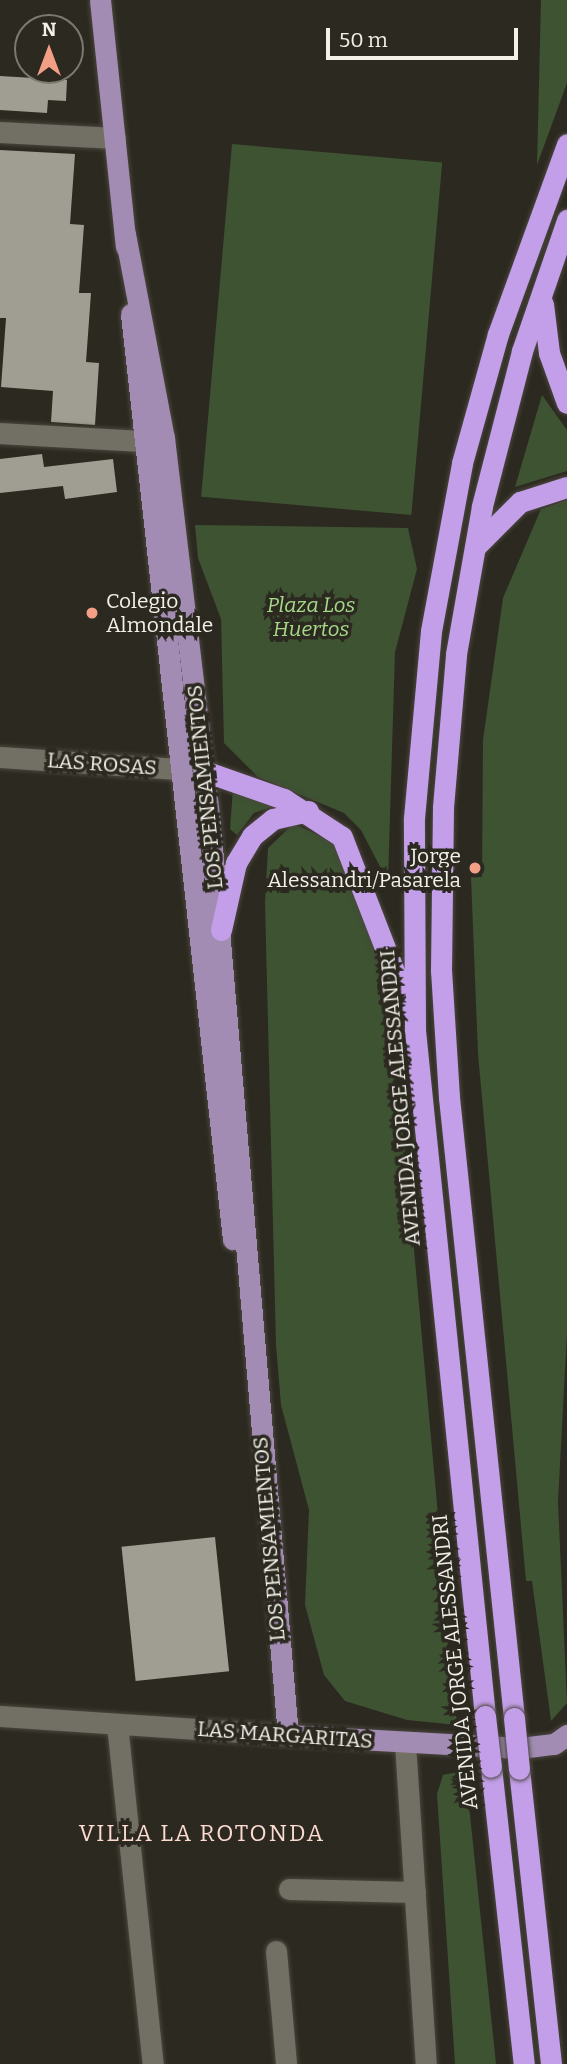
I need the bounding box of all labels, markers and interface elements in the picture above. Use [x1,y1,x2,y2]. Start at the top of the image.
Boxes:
north arrow [14,14,84,84]
scale bar [329,14,522,58]
text: N [42,18,56,41]
text: 50 m [339,27,388,53]
place label: Colegio Almondale [106,588,213,638]
park label: Plaza Los Huertos [267,592,355,642]
marker: Colegio Almondale [84,605,100,621]
street label: LOS PENSAMIENTOS [182,684,228,890]
street label: LAS ROSAS [46,748,158,780]
place label: Jorge Alessandri/Pasarela [267,843,461,893]
marker: Jorge Alessandri/Pasarela [467,860,483,876]
street label: AVENIDA JORGE ALESSANDRI [375,949,425,1247]
street label: LOS PENSAMIENTOS [247,1436,291,1642]
street label: AVENIDA JORGE ALESSANDRI [427,1513,483,1811]
street label: LAS MARGARITAS [196,1716,374,1754]
district label: VILLA LA ROTONDA [81,1819,323,1847]

